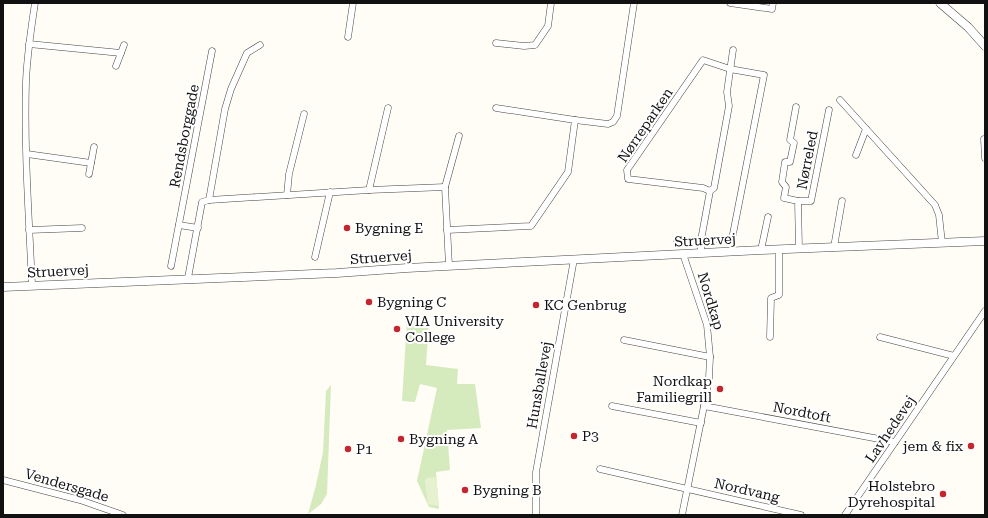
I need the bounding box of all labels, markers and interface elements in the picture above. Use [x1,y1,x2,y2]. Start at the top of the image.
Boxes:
street label: Rendsborggade [166,83,202,189]
street label: Nørreparken [614,85,676,165]
street label: Nørreled [793,129,821,191]
place label: Bygning E [355,220,423,236]
marker: Bygning E [342,223,352,233]
street label: Struervej [674,230,736,250]
street label: Struervej [350,247,412,267]
street label: Struervej [27,261,89,281]
street label: Nordkap [695,270,727,332]
place label: Bygning C [377,294,446,310]
marker: Bygning C [364,297,374,307]
place label: KC Genbrug [544,297,626,313]
marker: KC Genbrug [531,300,541,310]
place label: VIA University College [405,313,505,345]
marker: VIA University College [392,324,402,334]
street label: Hunsballevej [523,340,555,430]
place label: Nordkap Familiegrill [636,373,713,405]
marker: Nordkap Familiegrill [715,384,725,394]
street label: Lavhedevej [862,393,918,465]
street label: Nordtoft [772,399,832,425]
place label: P3 [582,428,599,444]
place label: Bygning A [409,431,478,447]
marker: P3 [569,431,579,441]
marker: Bygning A [396,434,406,444]
place label: jem & fix [902,438,963,454]
place label: P1 [356,441,373,457]
marker: jem & fix [966,441,976,451]
marker: P1 [343,444,353,454]
street label: Vendersgade [23,465,111,505]
street label: Nordvang [713,475,781,505]
place label: Holstebro Dyrehospital [848,478,936,510]
place label: Bygning B [473,482,542,498]
marker: Bygning B [460,485,470,495]
marker: Holstebro Dyrehospital [938,489,948,499]

